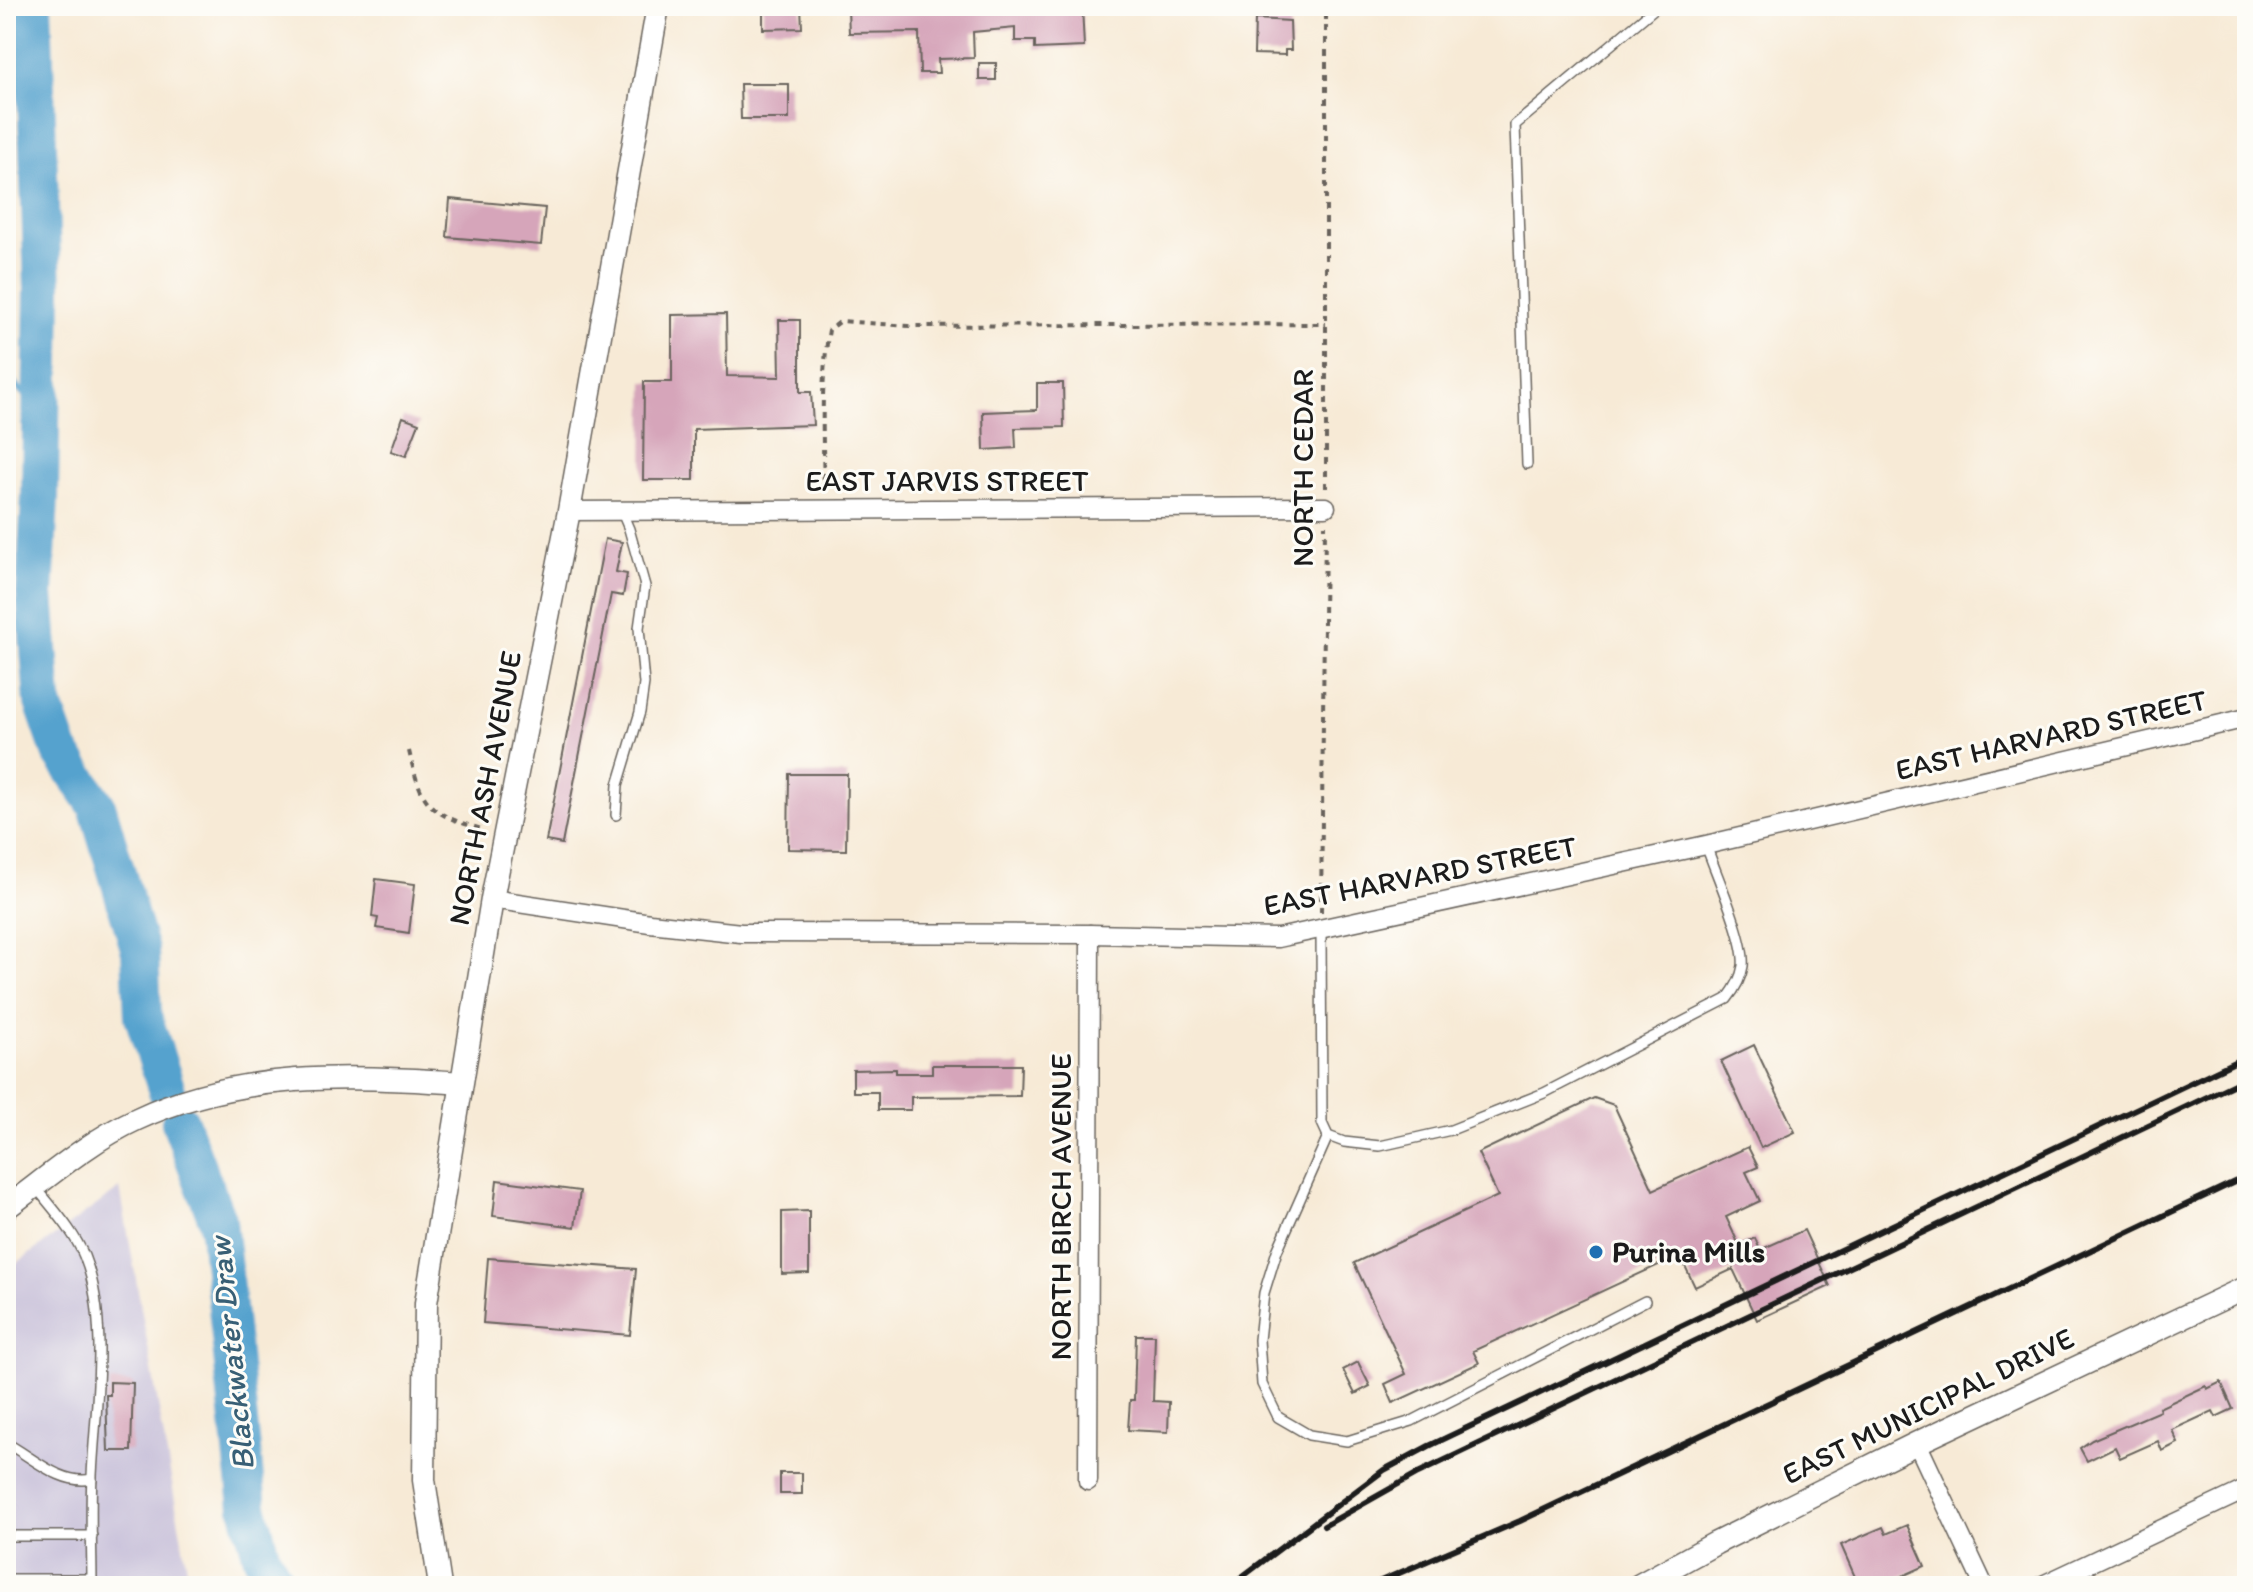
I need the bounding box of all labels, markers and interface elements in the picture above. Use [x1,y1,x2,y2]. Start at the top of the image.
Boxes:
street label: NORTH CEDAR [1284,369,1321,567]
street label: EAST JARVIS STREET [805,462,1089,499]
street label: NORTH ASH AVENUE [440,648,529,928]
street label: EAST HARVARD STREET [1892,681,2210,788]
street label: EAST HARVARD STREET [1260,827,1580,924]
street label: NORTH BIRCH AVENUE [1042,1053,1079,1361]
water label: Blackwater Draw [200,1232,262,1473]
place label: Purina Mills [1612,1233,1765,1270]
marker: Purina Mills [1587,1243,1605,1261]
street label: EAST MUNICIPAL DRIVE [1776,1319,2080,1492]

